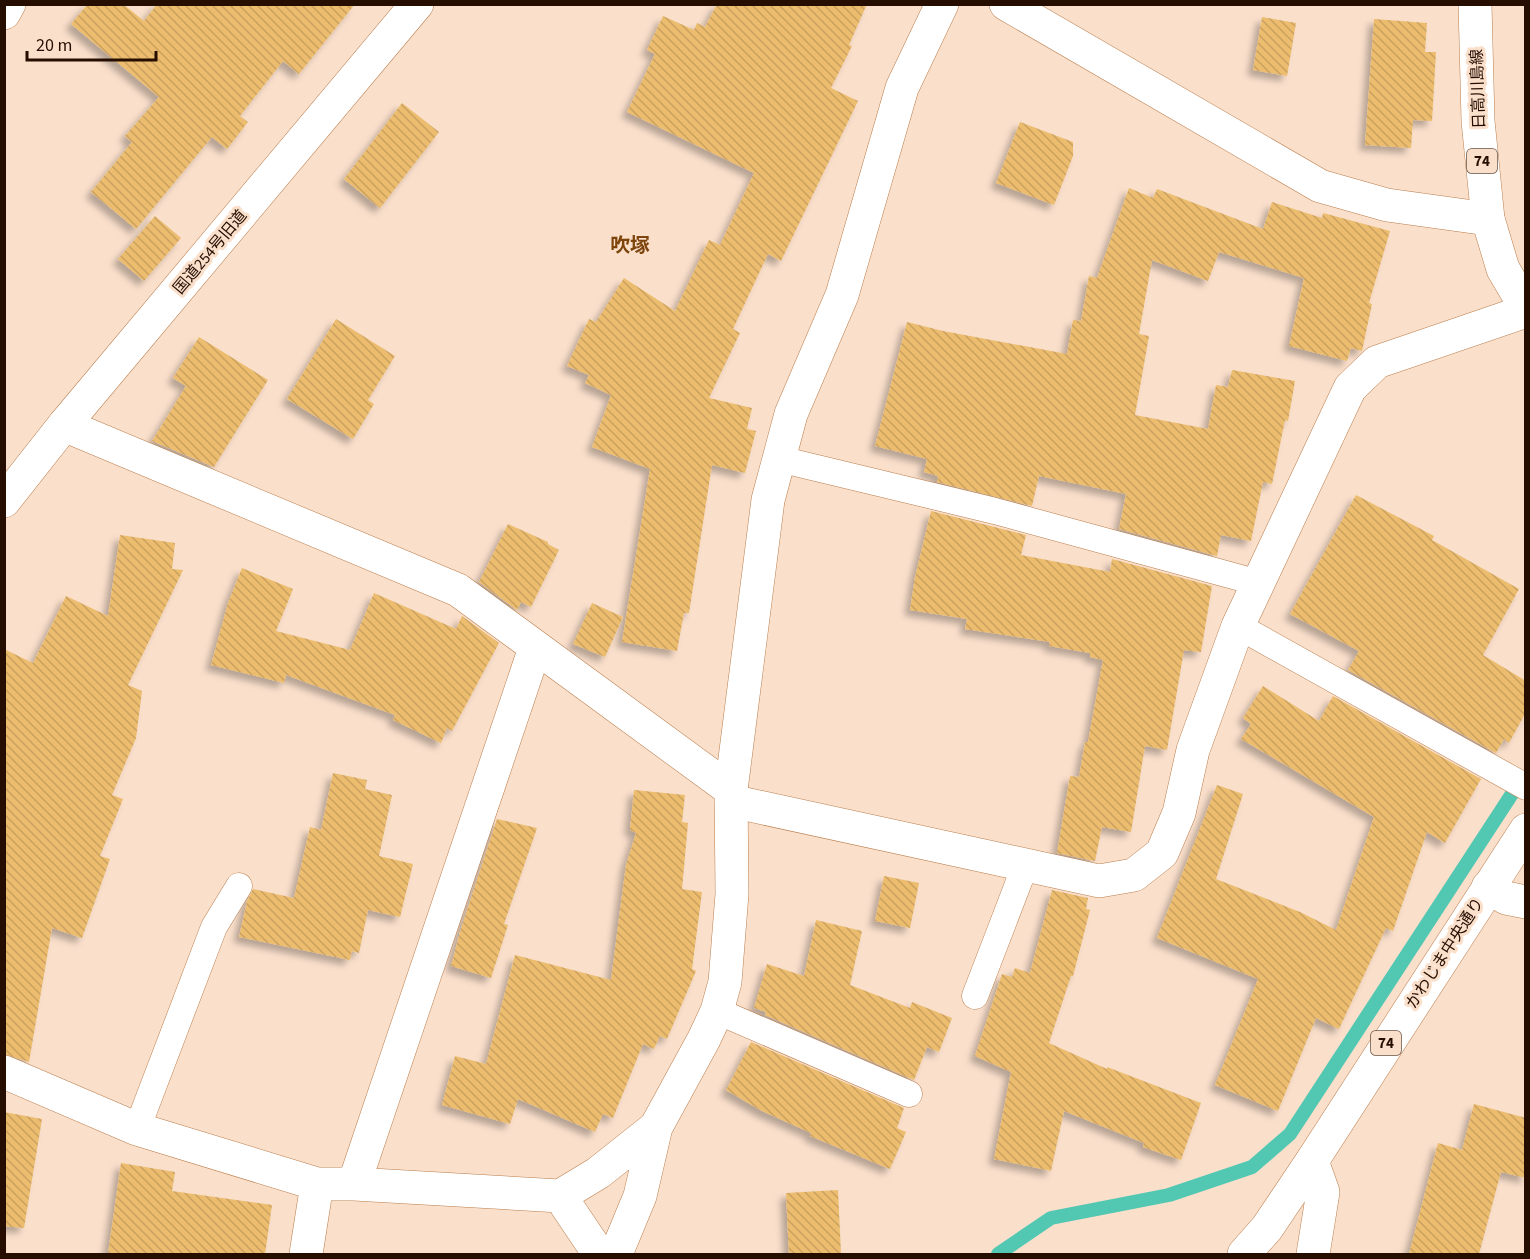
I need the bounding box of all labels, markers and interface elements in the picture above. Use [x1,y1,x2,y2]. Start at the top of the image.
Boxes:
scale bar [27,24,156,62]
text: 20 m [36,33,72,58]
street label: 日高川島線 [1466,49,1490,129]
road number: 74 [1467,149,1497,173]
street label: 国道254号旧道 [168,205,252,299]
district label: 吹塚 [610,232,650,260]
street label: かわじま中央通り [1401,893,1489,1013]
road number: 74 [1371,1031,1401,1055]

